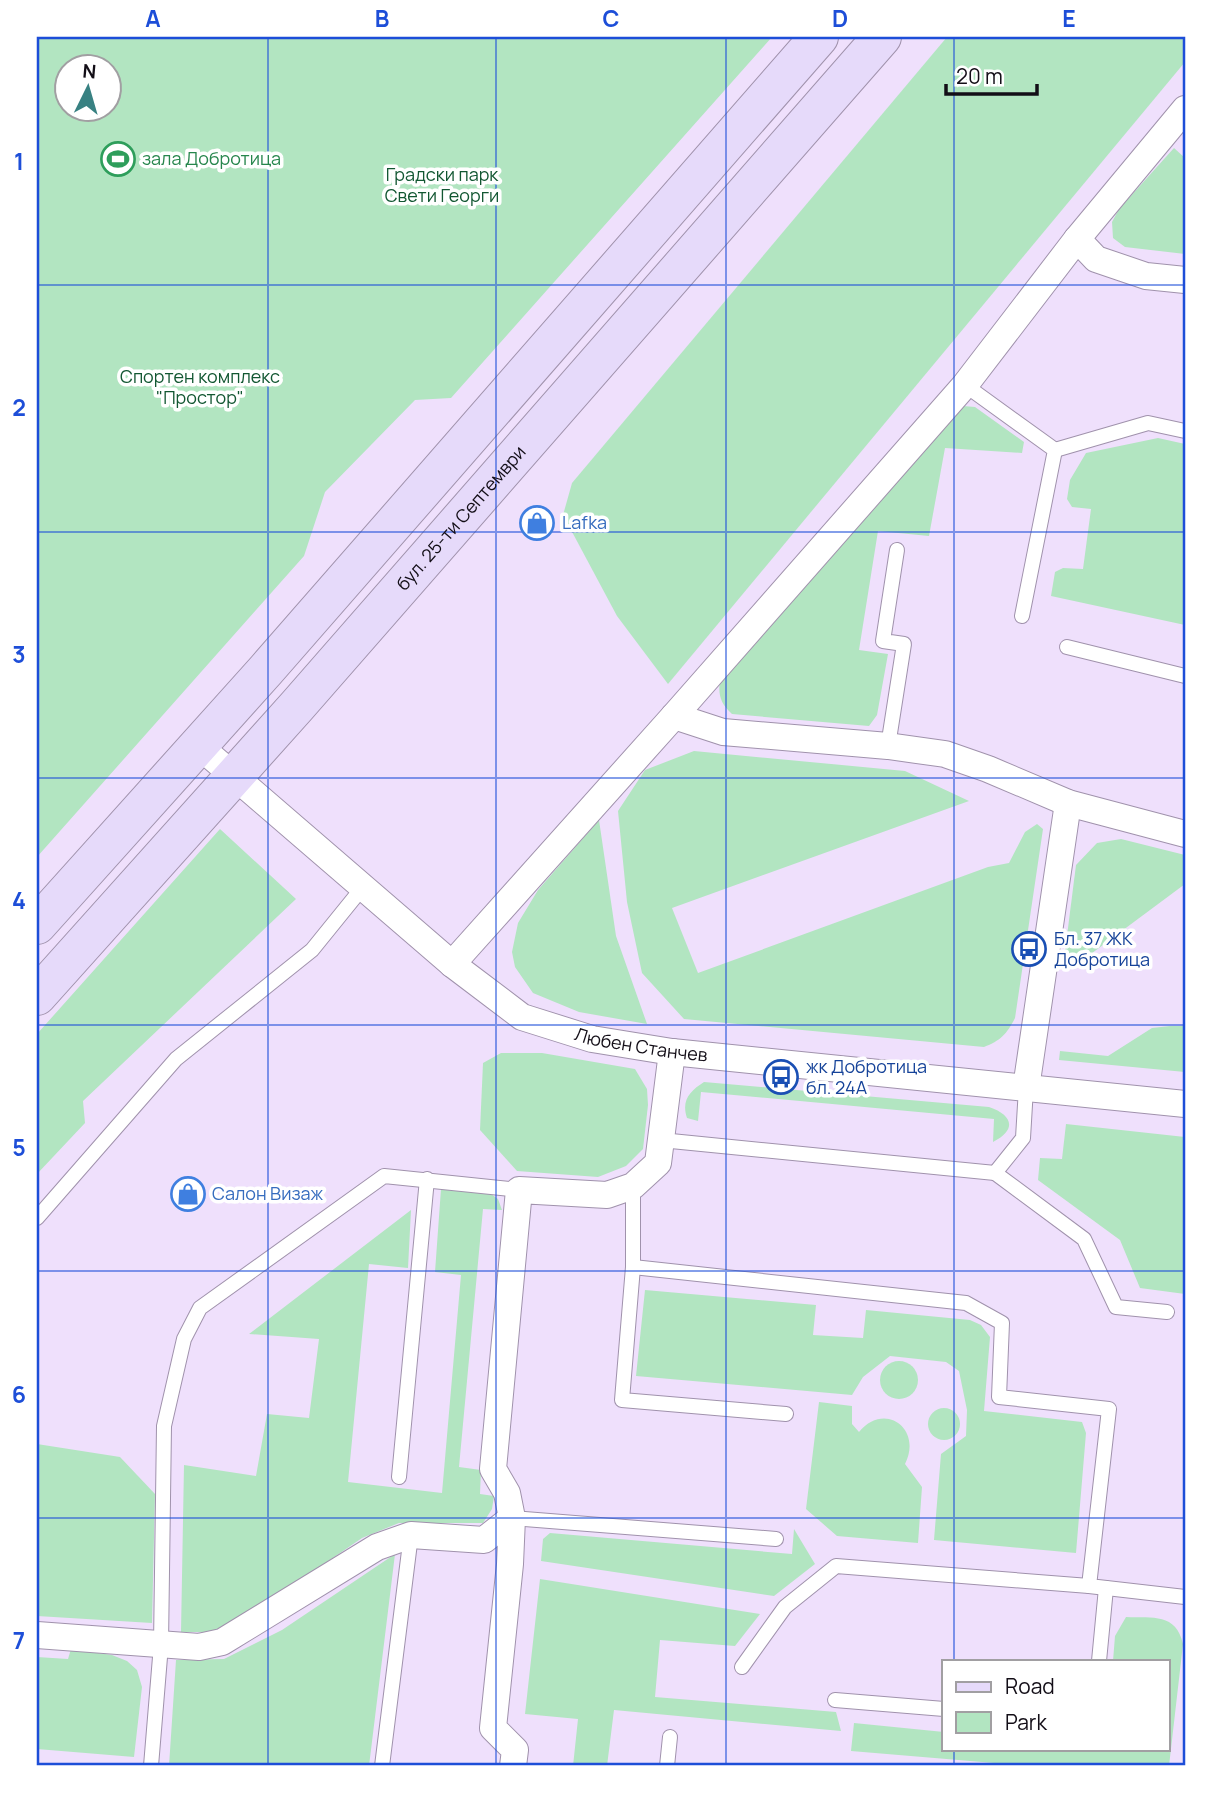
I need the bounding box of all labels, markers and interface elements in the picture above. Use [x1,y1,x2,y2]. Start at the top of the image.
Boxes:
text: A [145,2,161,34]
text: B [375,2,389,34]
text: C [603,2,620,34]
text: D [832,2,848,34]
text: E [1062,2,1076,34]
north arrow [52,52,122,122]
scale bar [946,52,1036,96]
text: N [82,58,97,85]
text: 20 m [956,62,1003,90]
sports icon: зала Добротица [99,140,137,178]
text: 1 [14,145,24,177]
place label: зала Добротица [142,146,281,170]
park label: Градски парк Свети Георги [385,162,499,207]
park label: Спортен комплекс "Простор" [120,364,280,409]
text: 2 [12,391,26,423]
street label: бул. 25-ти Септември [391,440,530,595]
shop icon: Lafka [518,504,556,542]
place label: Lafka [562,510,607,534]
text: 3 [12,638,26,670]
text: 4 [12,884,26,916]
place label: Бл. 37 ЖК Добротица [1054,926,1150,971]
bus stop icon: Бл. 37 ЖК Добротица [1010,930,1048,968]
street label: Любен Станчев [572,1021,709,1067]
place label: жк Добротица бл. 24А [806,1054,927,1099]
bus stop icon: жк Добротица бл. 24А [762,1058,800,1096]
text: 5 [12,1131,26,1163]
shop icon: Салон Визаж [169,1175,207,1213]
place label: Салон Визаж [212,1181,324,1205]
text: 6 [12,1378,26,1410]
text: 7 [13,1624,25,1656]
legend [942,1660,1170,1750]
text: Road [1005,1672,1055,1700]
text: Park [1005,1708,1047,1736]

